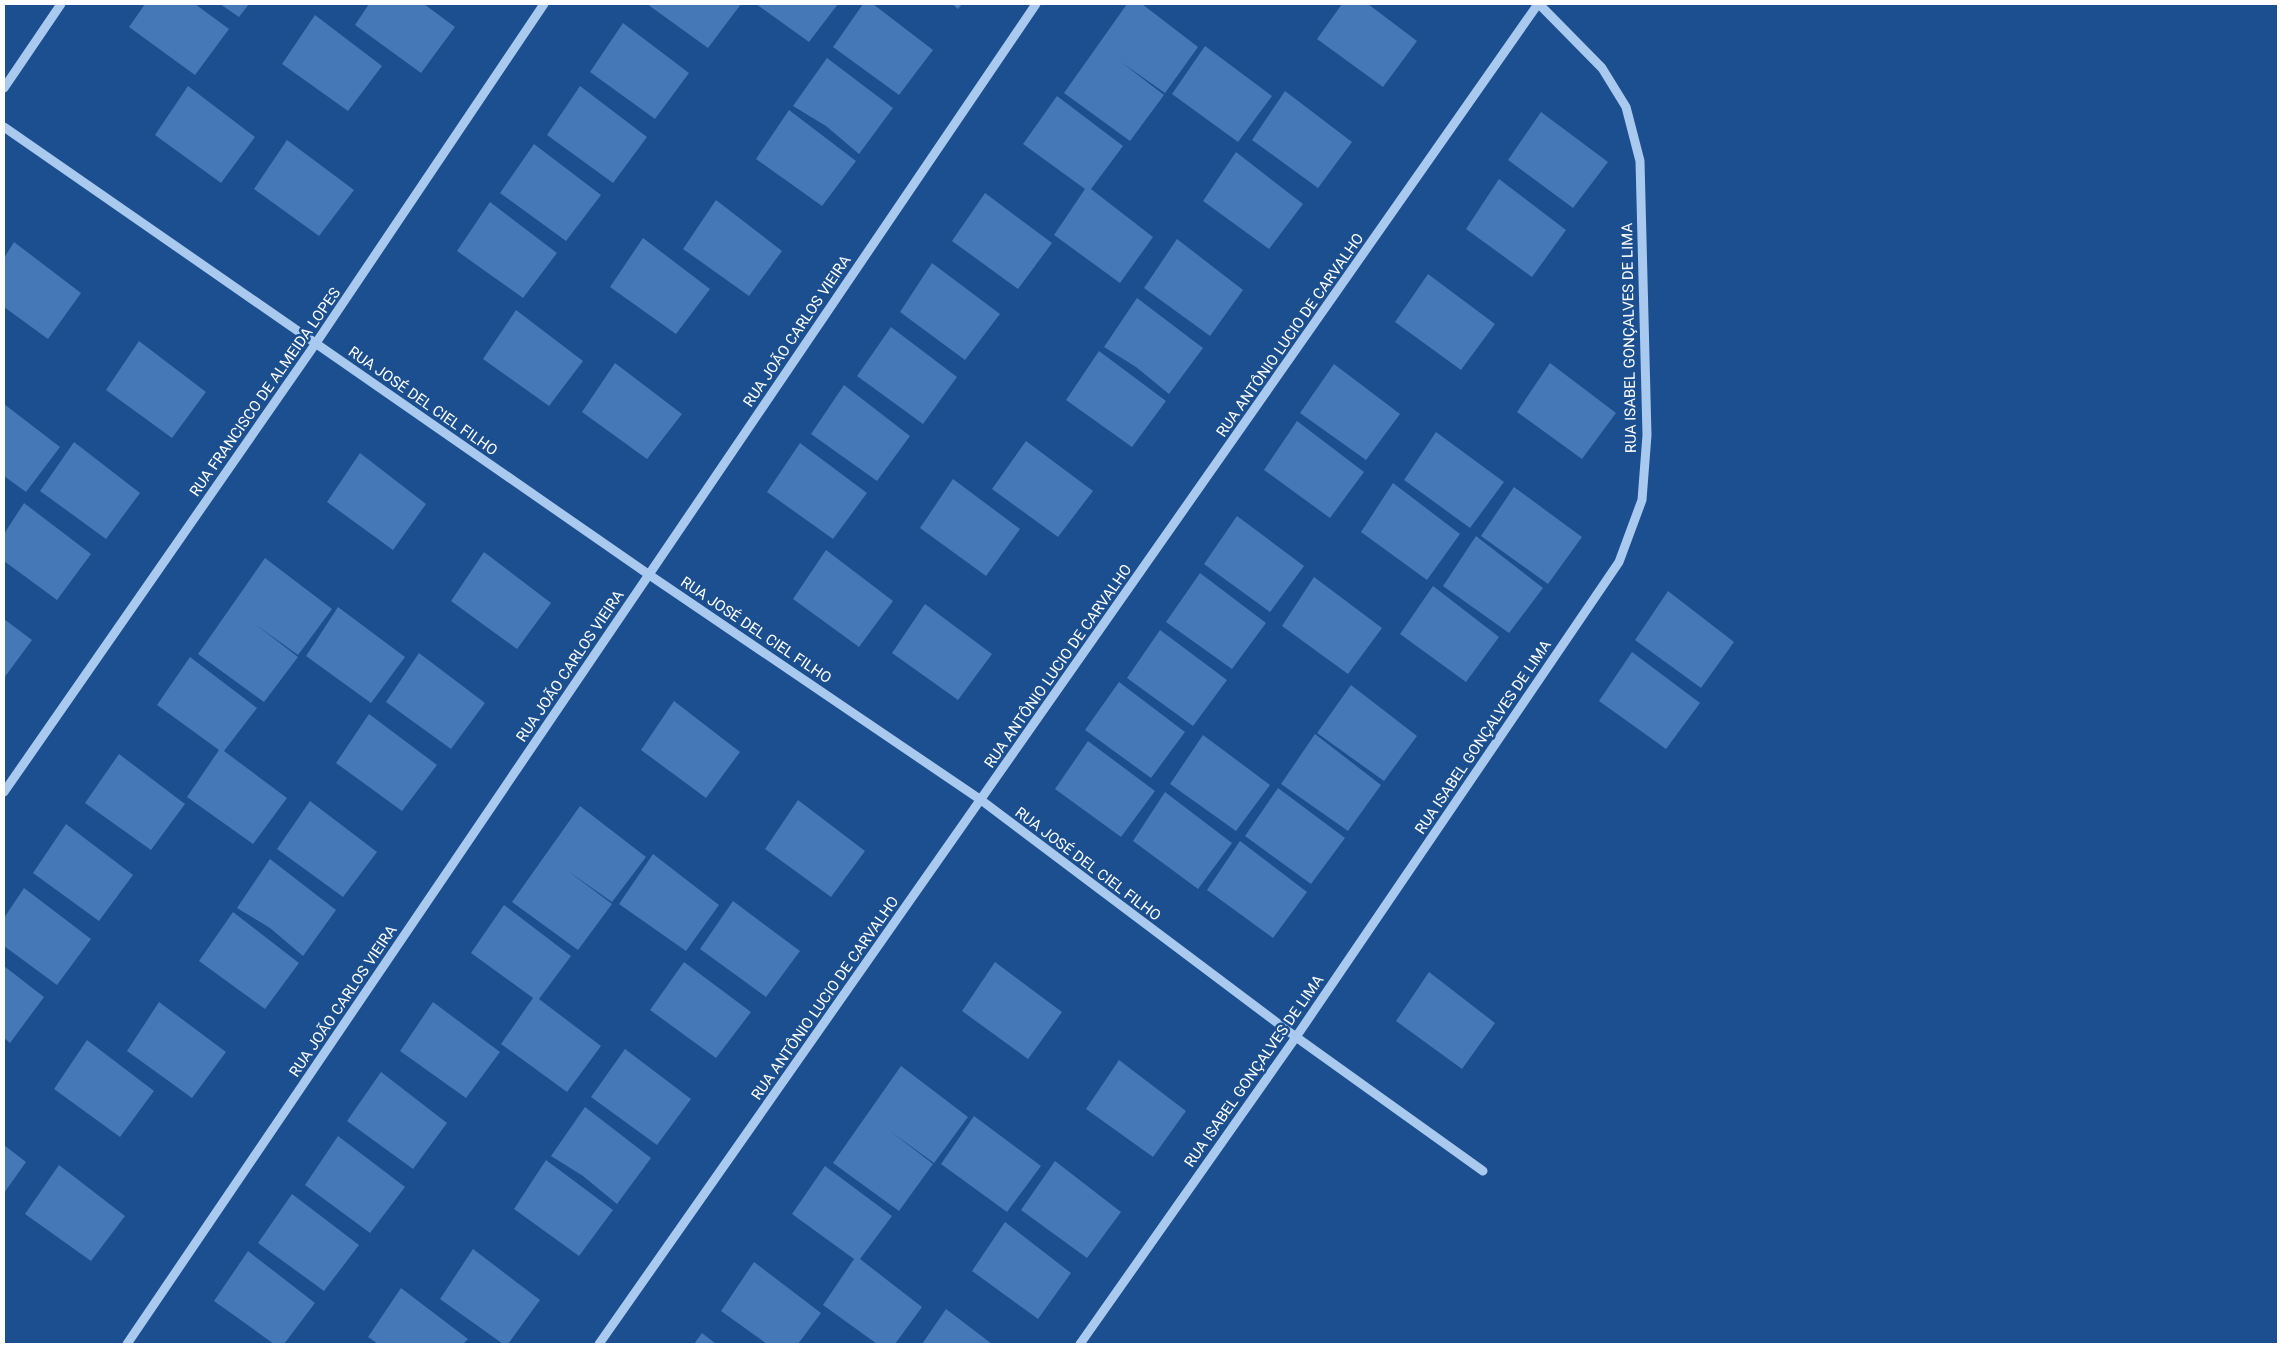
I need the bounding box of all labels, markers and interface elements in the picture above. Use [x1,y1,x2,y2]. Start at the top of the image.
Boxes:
street label: RUA ISABEL GONÇALVES DE LIMA [1618,222,1640,453]
street label: RUA ANTÔNIO LUCIO DE CARVALHO [1213,230,1367,440]
street label: RUA JOÃO CARLOS VIEIRA [739,252,855,410]
street label: RUA FRANCISCO DE ALMEIDA LOPES [186,284,344,500]
street label: RUA JOSÉ DEL CIEL FILHO [345,343,501,459]
street label: RUA ANTÔNIO LUCIO DE CARVALHO [981,561,1135,771]
street label: RUA JOSÉ DEL CIEL FILHO [677,573,835,687]
street label: RUA JOÃO CARLOS VIEIRA [512,587,628,745]
street label: RUA ISABEL GONÇALVES DE LIMA [1411,636,1555,838]
street label: RUA JOSÉ DEL CIEL FILHO [1012,803,1164,925]
street label: RUA ANTÔNIO LUCIO DE CARVALHO [748,893,902,1103]
street label: RUA JOÃO CARLOS VIEIRA [285,922,401,1080]
street label: RUA ISABEL GONÇALVES DE LIMA [1181,971,1328,1170]

